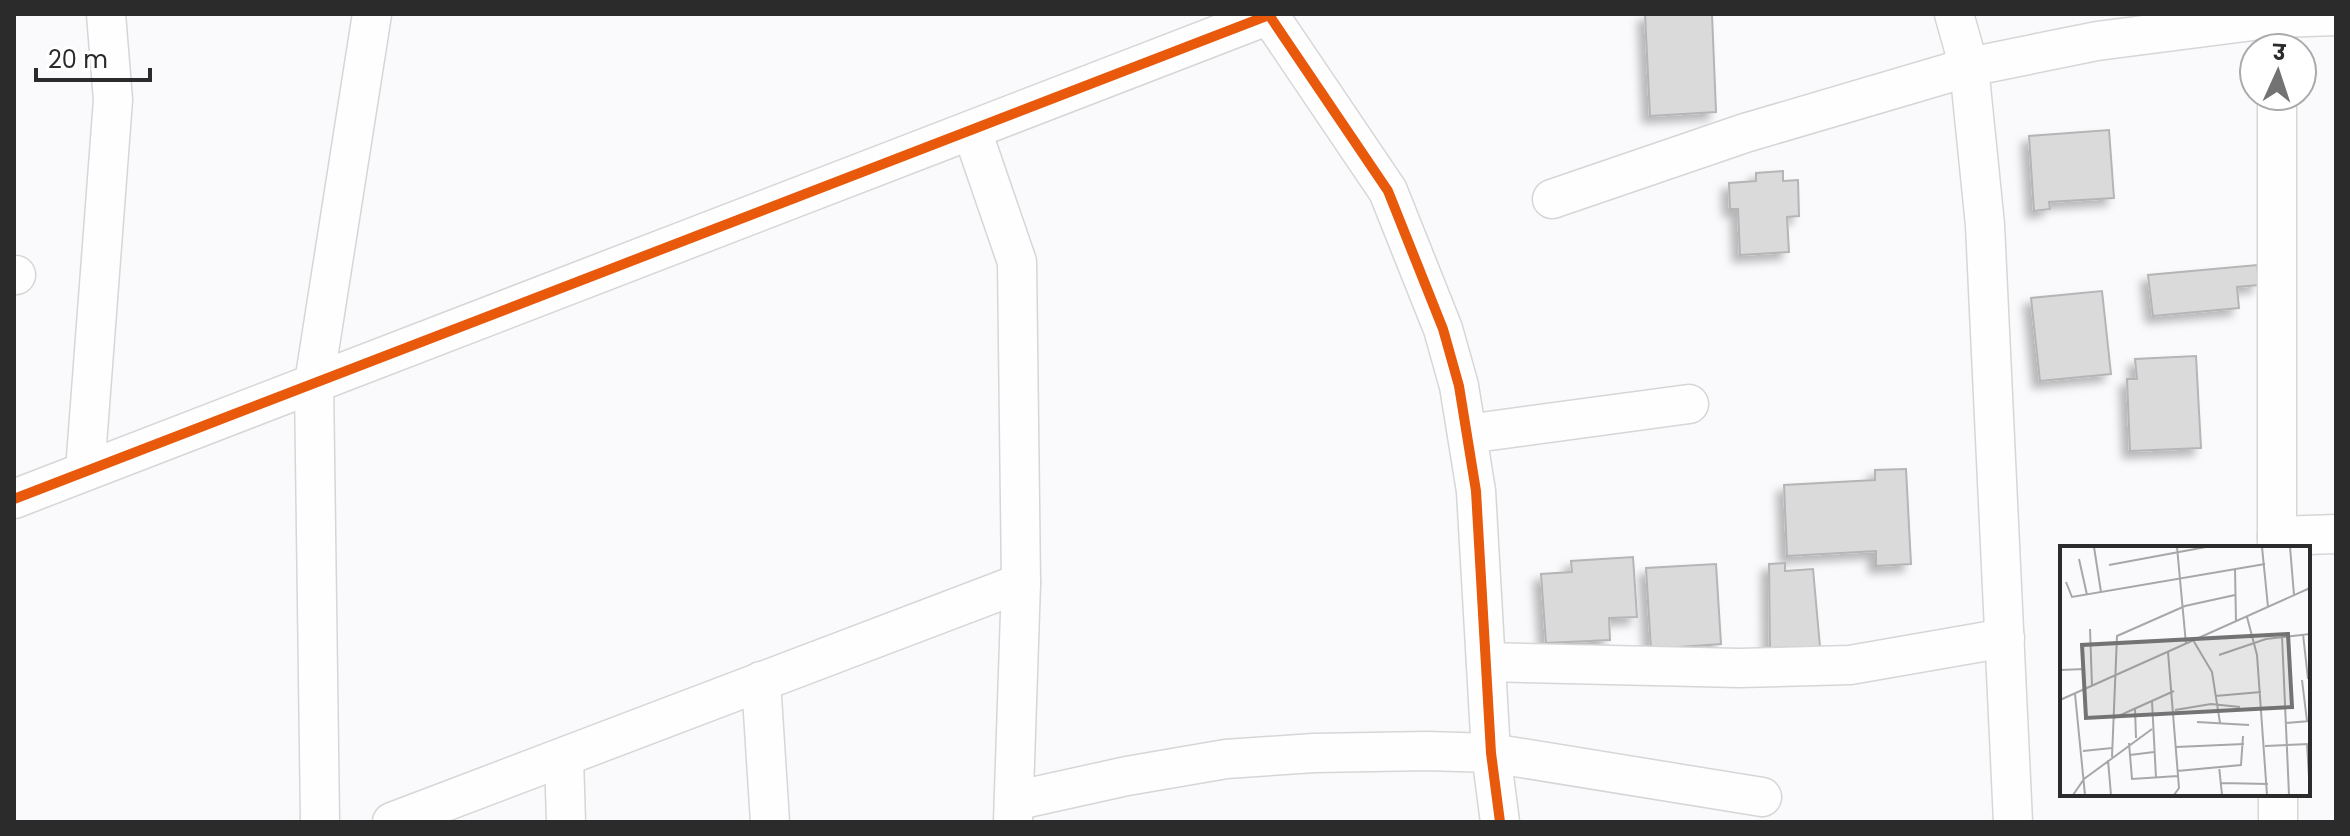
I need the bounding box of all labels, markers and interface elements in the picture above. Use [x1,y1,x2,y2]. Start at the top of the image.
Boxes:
scale bar [36,32,150,82]
north arrow [2238,32,2318,112]
text: उ [2271,37,2287,68]
text: 20 m [48,43,108,76]
inset map [2060,546,2310,796]

